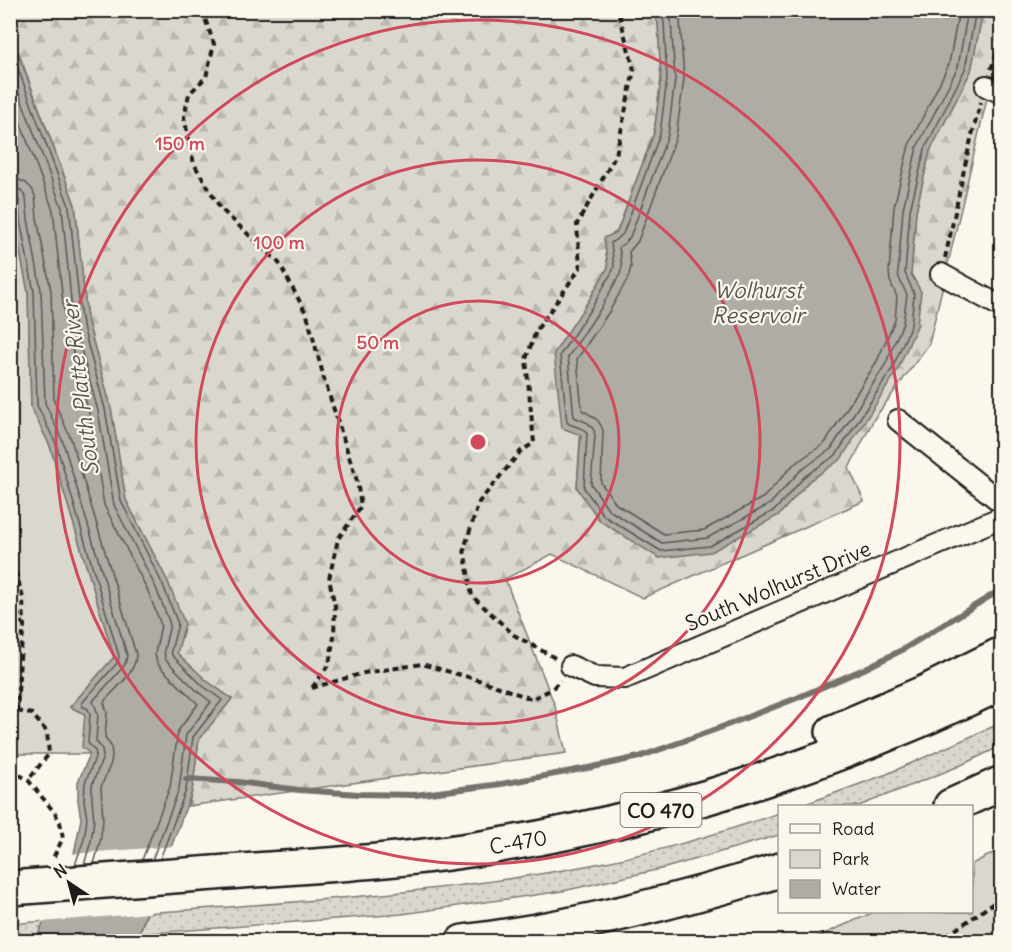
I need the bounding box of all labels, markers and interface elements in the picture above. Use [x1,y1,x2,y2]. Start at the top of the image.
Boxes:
text: 150 m [155,132,205,155]
text: 100 m [254,231,305,254]
water label: Wolhurst Reservoir [711,276,808,329]
water label: South Platte River [55,296,105,477]
text: 50 m [357,331,399,354]
centre of rings [468,432,488,452]
street label: South Wolhurst Drive [681,535,875,637]
road number: CO 470 [620,793,702,827]
legend [778,805,973,913]
text: Road [832,817,875,840]
street label: C-470 [487,823,549,860]
text: Park [832,847,869,870]
north arrow [39,853,99,913]
text: N [50,860,71,882]
text: Water [832,877,882,900]

